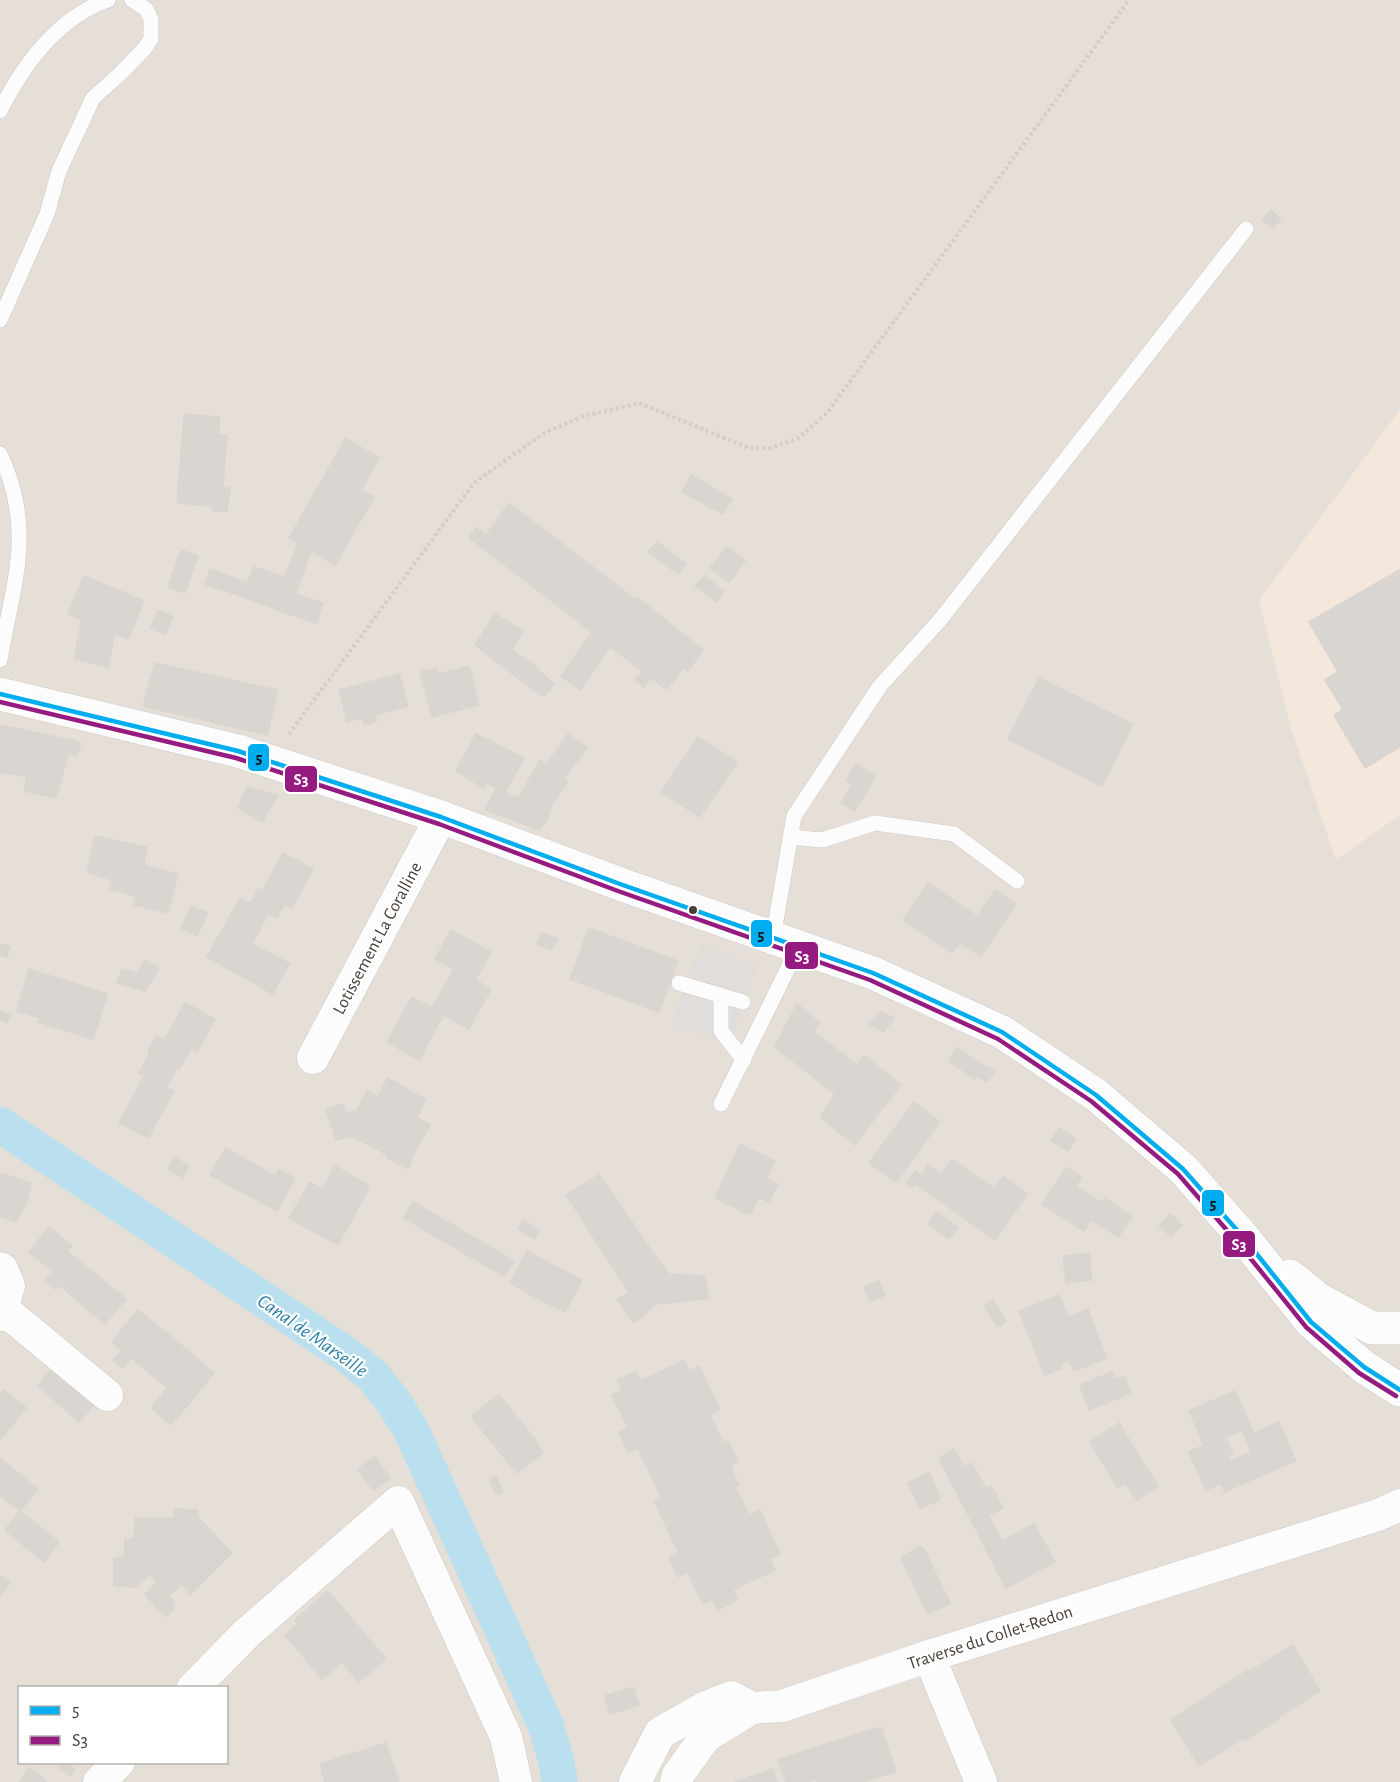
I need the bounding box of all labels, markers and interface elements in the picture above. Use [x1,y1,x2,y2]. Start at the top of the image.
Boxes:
line badge: 5 [247,743,270,772]
text: 5 [256,750,263,766]
line badge: S3 [284,765,318,793]
text: S3 [294,772,309,788]
street label: Lotissement La Coralline [330,859,426,1018]
unlabelled marker [687,904,699,916]
line badge: 5 [750,919,773,948]
text: 5 [758,927,765,943]
line badge: S3 [784,941,819,970]
text: S3 [795,949,810,965]
line badge: 5 [1201,1189,1225,1217]
text: 5 [1210,1196,1217,1212]
line badge: S3 [1222,1230,1256,1258]
text: S3 [1232,1237,1247,1253]
water label: Canal de Marseille [254,1291,371,1381]
street label: Traverse du Collet-Redon [905,1603,1075,1673]
legend [18,1686,228,1764]
text: 5 [72,1702,80,1720]
text: S3 [72,1732,88,1750]

